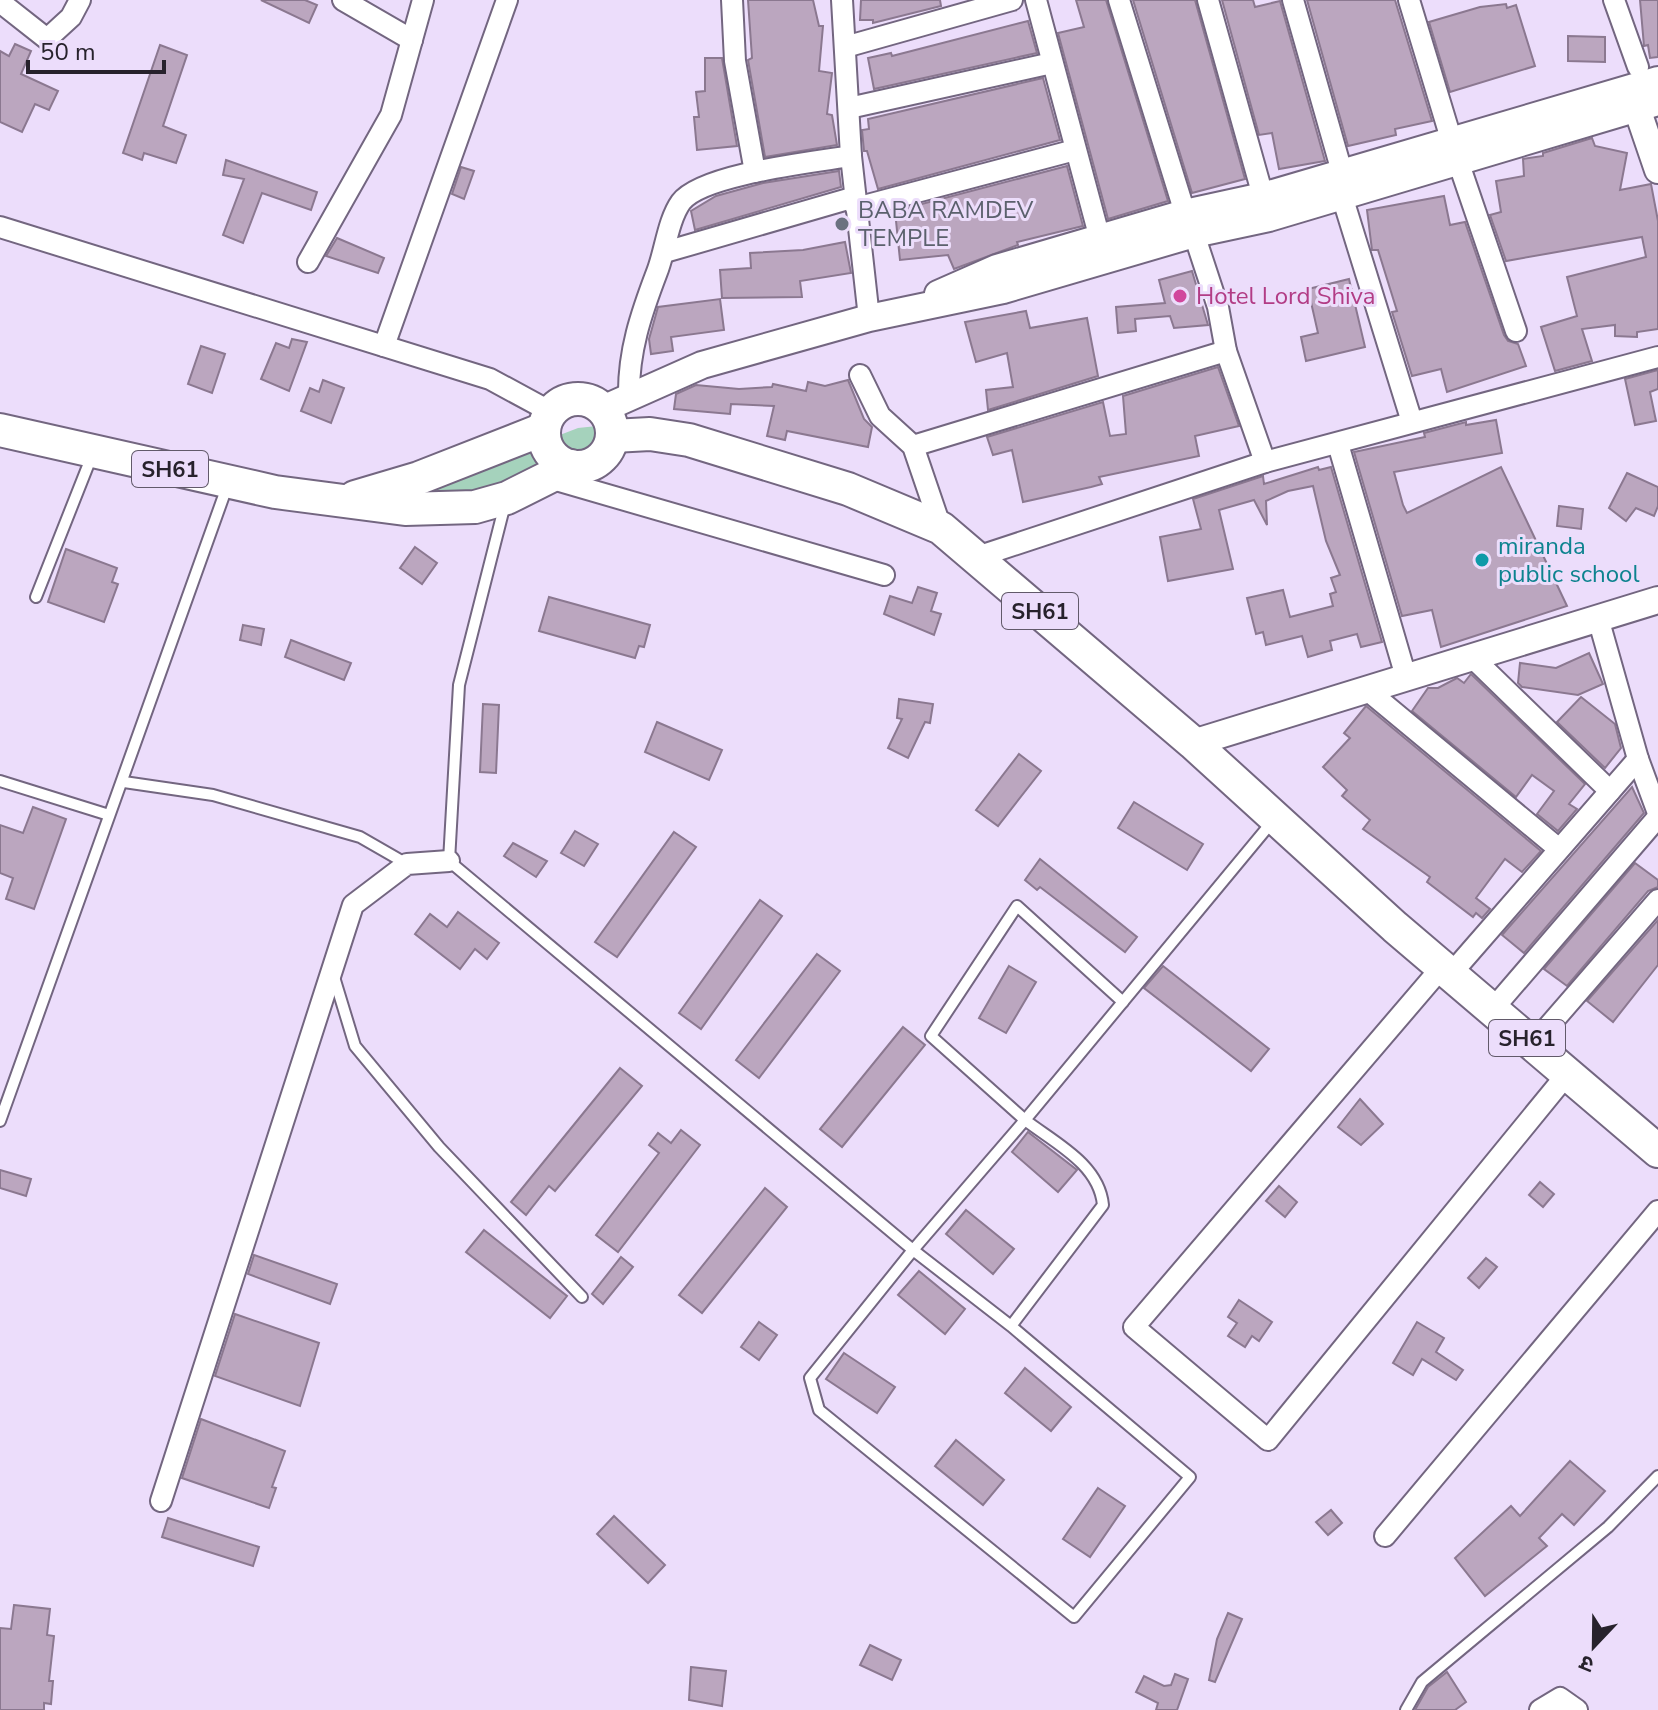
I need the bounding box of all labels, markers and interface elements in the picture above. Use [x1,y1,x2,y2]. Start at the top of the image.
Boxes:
scale bar [28,24,164,74]
text: 50 m [40,36,96,68]
place label: BABA RAMDEV TEMPLE [858,194,1034,254]
marker: BABA RAMDEV TEMPLE [833,215,851,233]
place label: Hotel Lord Shiva [1196,280,1375,312]
marker: Hotel Lord Shiva [1171,287,1189,305]
road number: SH61 [132,451,208,487]
place label: miranda public school [1498,530,1639,590]
marker: miranda public school [1473,551,1491,569]
road number: SH61 [1002,593,1078,629]
road number: SH61 [1489,1020,1565,1056]
north arrow [1554,1606,1634,1686]
text: उ [1574,1647,1598,1680]

